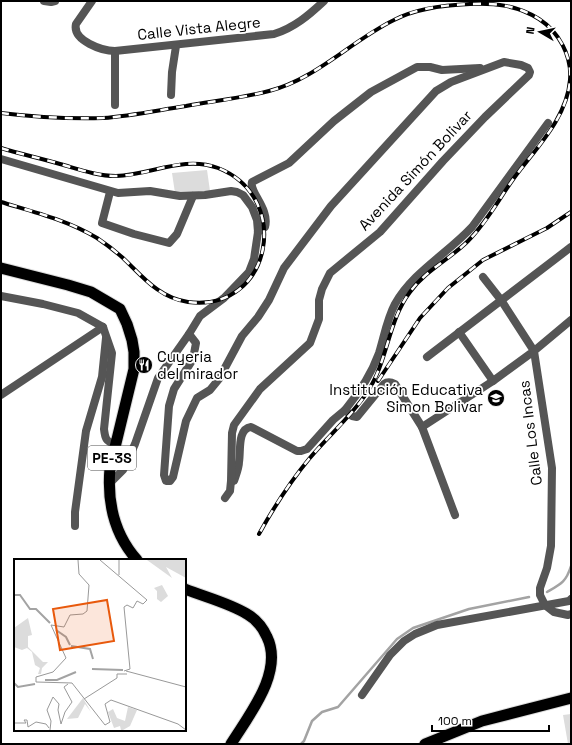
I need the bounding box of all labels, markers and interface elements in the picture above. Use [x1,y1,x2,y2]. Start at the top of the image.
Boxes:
street label: Calle Vista Alegre [136,12,262,44]
north arrow [520,12,560,52]
text: N [523,26,538,35]
street label: Avenida Simón Bolivar [354,106,476,234]
place label: Cuyeria del mirador [157,347,238,383]
restaurant icon: Cuyeria del mirador [134,355,154,375]
street label: Calle Los Incas [514,379,546,487]
place label: Institución Educativa Simon Bolivar [329,380,483,416]
school or university icon: Institución Educativa Simon Bolivar [486,388,506,408]
road number: PE-3S [88,446,136,470]
inset map [14,559,186,731]
scale bar [432,707,549,733]
text: 100 m [438,713,472,729]

